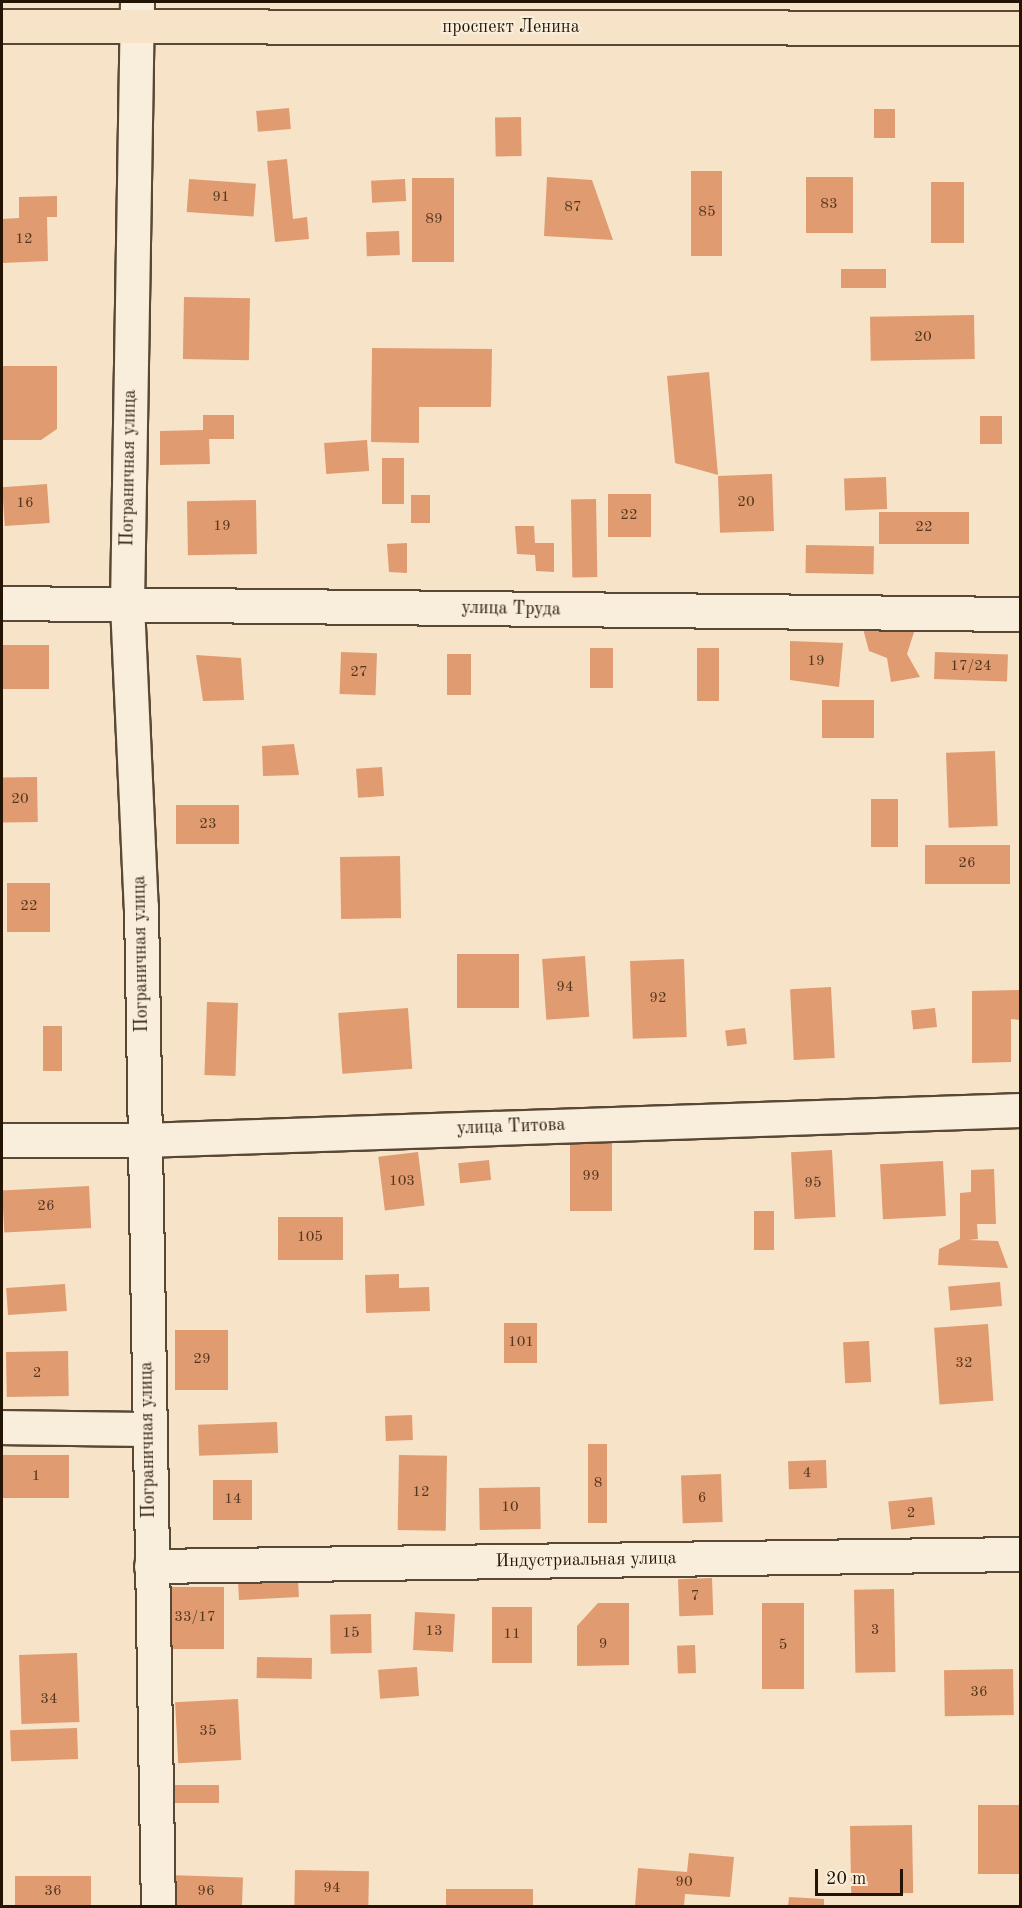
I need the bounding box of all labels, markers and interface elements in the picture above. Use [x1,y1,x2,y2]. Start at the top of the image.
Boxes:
street label: проспект Ленина [442,16,580,38]
house number: 91 [212,189,230,207]
house number: 83 [820,196,838,214]
house number: 87 [564,199,582,217]
house number: 85 [698,204,716,222]
house number: 89 [425,211,443,229]
house number: 12 [15,231,33,249]
house number: 20 [914,329,932,347]
street label: Пограничная улица [117,389,141,547]
house number: 20 [737,494,755,512]
house number: 16 [16,495,34,513]
house number: 22 [620,507,638,525]
house number: 19 [213,518,231,536]
house number: 22 [915,519,933,537]
street label: улица Труда [461,597,561,621]
house number: 19 [807,653,825,671]
house number: 17/24 [950,658,992,676]
house number: 27 [350,664,368,682]
house number: 20 [11,791,29,809]
house number: 23 [199,816,217,834]
house number: 26 [958,855,976,873]
street label: Пограничная улица [129,875,153,1033]
house number: 22 [20,898,38,916]
house number: 94 [556,979,574,997]
house number: 92 [649,990,667,1008]
street label: улица Титова [456,1114,566,1140]
house number: 99 [582,1168,600,1186]
house number: 103 [389,1173,415,1191]
house number: 95 [804,1175,822,1193]
house number: 26 [37,1198,55,1216]
house number: 105 [297,1229,323,1247]
house number: 101 [508,1334,534,1352]
house number: 29 [193,1351,211,1369]
house number: 32 [955,1355,973,1373]
street label: Пограничная улица [136,1361,160,1519]
house number: 2 [33,1365,41,1383]
house number: 4 [803,1465,811,1483]
house number: 1 [32,1468,40,1486]
house number: 8 [594,1475,602,1493]
house number: 12 [412,1484,430,1502]
house number: 6 [698,1490,706,1508]
house number: 14 [224,1491,242,1509]
house number: 10 [501,1499,519,1517]
house number: 2 [907,1505,915,1523]
street label: Индустриальная улица [495,1548,677,1572]
house number: 7 [691,1588,699,1606]
house number: 33/17 [174,1609,216,1627]
house number: 3 [871,1622,879,1640]
house number: 13 [425,1623,443,1641]
house number: 15 [342,1625,360,1643]
house number: 11 [503,1626,521,1644]
house number: 9 [599,1636,607,1654]
house number: 5 [779,1637,787,1655]
house number: 36 [970,1684,988,1702]
house number: 34 [40,1691,58,1709]
house number: 35 [199,1723,217,1741]
scale bar [818,1857,906,1895]
text: 20 m [826,1870,866,1888]
house number: 90 [675,1874,693,1892]
house number: 94 [323,1880,341,1898]
house number: 36 [44,1883,62,1901]
house number: 96 [197,1883,215,1901]

